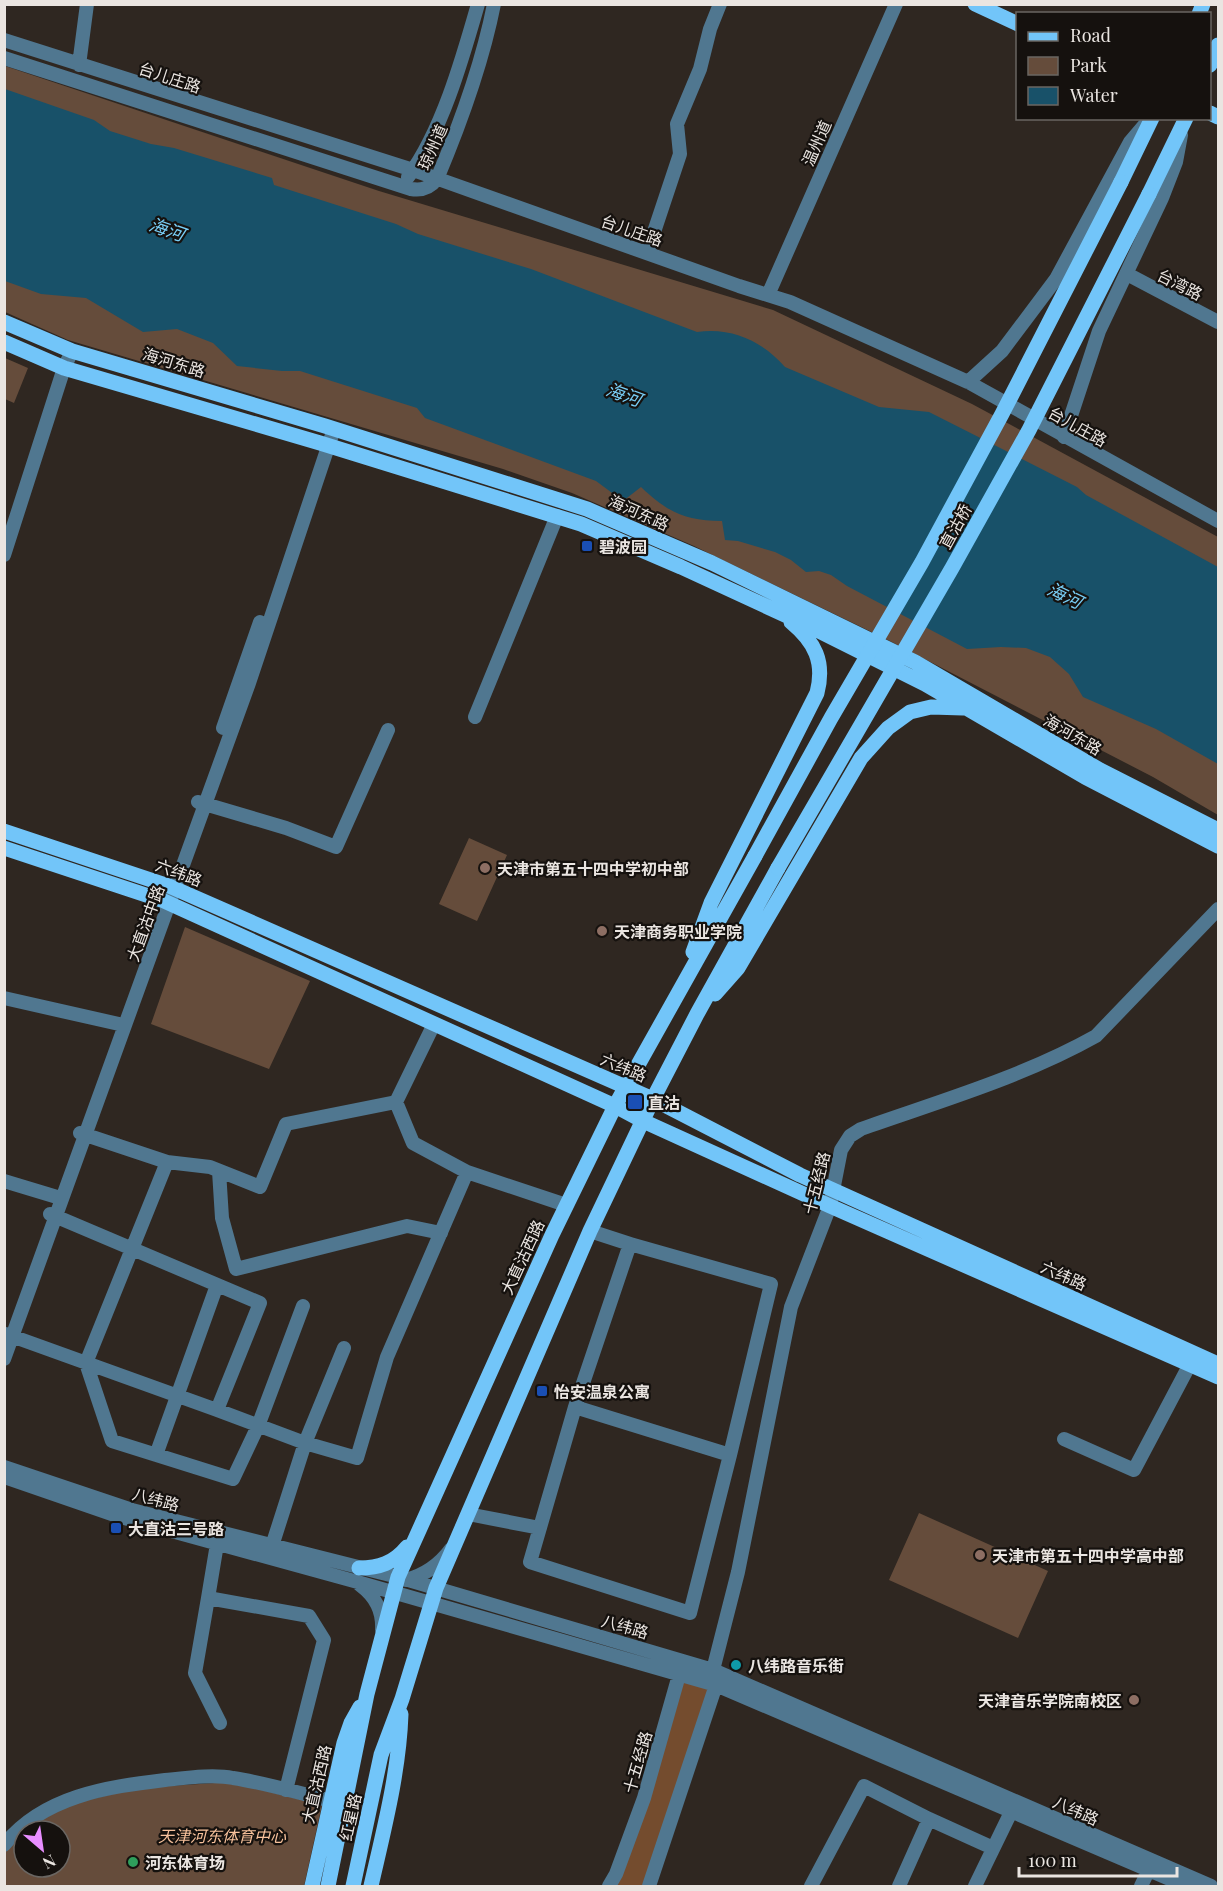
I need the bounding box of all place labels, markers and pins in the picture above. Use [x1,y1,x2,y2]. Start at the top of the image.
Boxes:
place label: 碧波园 [599,536,647,557]
marker: 碧波园 [580,539,594,553]
place label: 天津市第五十四中学初中部 [497,858,689,879]
marker: 天津市第五十四中学初中部 [478,861,492,875]
place label: 天津商务职业学院 [614,921,742,942]
marker: 天津商务职业学院 [595,924,609,938]
place label: 直沽 [648,1092,680,1113]
marker: 直沽 [626,1093,644,1111]
place label: 怡安温泉公寓 [554,1381,650,1402]
marker: 怡安温泉公寓 [535,1384,549,1398]
place label: 大直沽三号路 [128,1518,224,1539]
marker: 大直沽三号路 [109,1521,123,1535]
place label: 天津市第五十四中学高中部 [992,1545,1184,1566]
marker: 天津市第五十四中学高中部 [973,1548,987,1562]
place label: 八纬路音乐街 [748,1655,844,1676]
marker: 八纬路音乐街 [729,1658,743,1672]
place label: 天津音乐学院南校区 [978,1690,1122,1711]
marker: 天津音乐学院南校区 [1127,1693,1141,1707]
place label: 河东体育场 [145,1852,225,1873]
marker: 河东体育场 [126,1855,140,1869]

